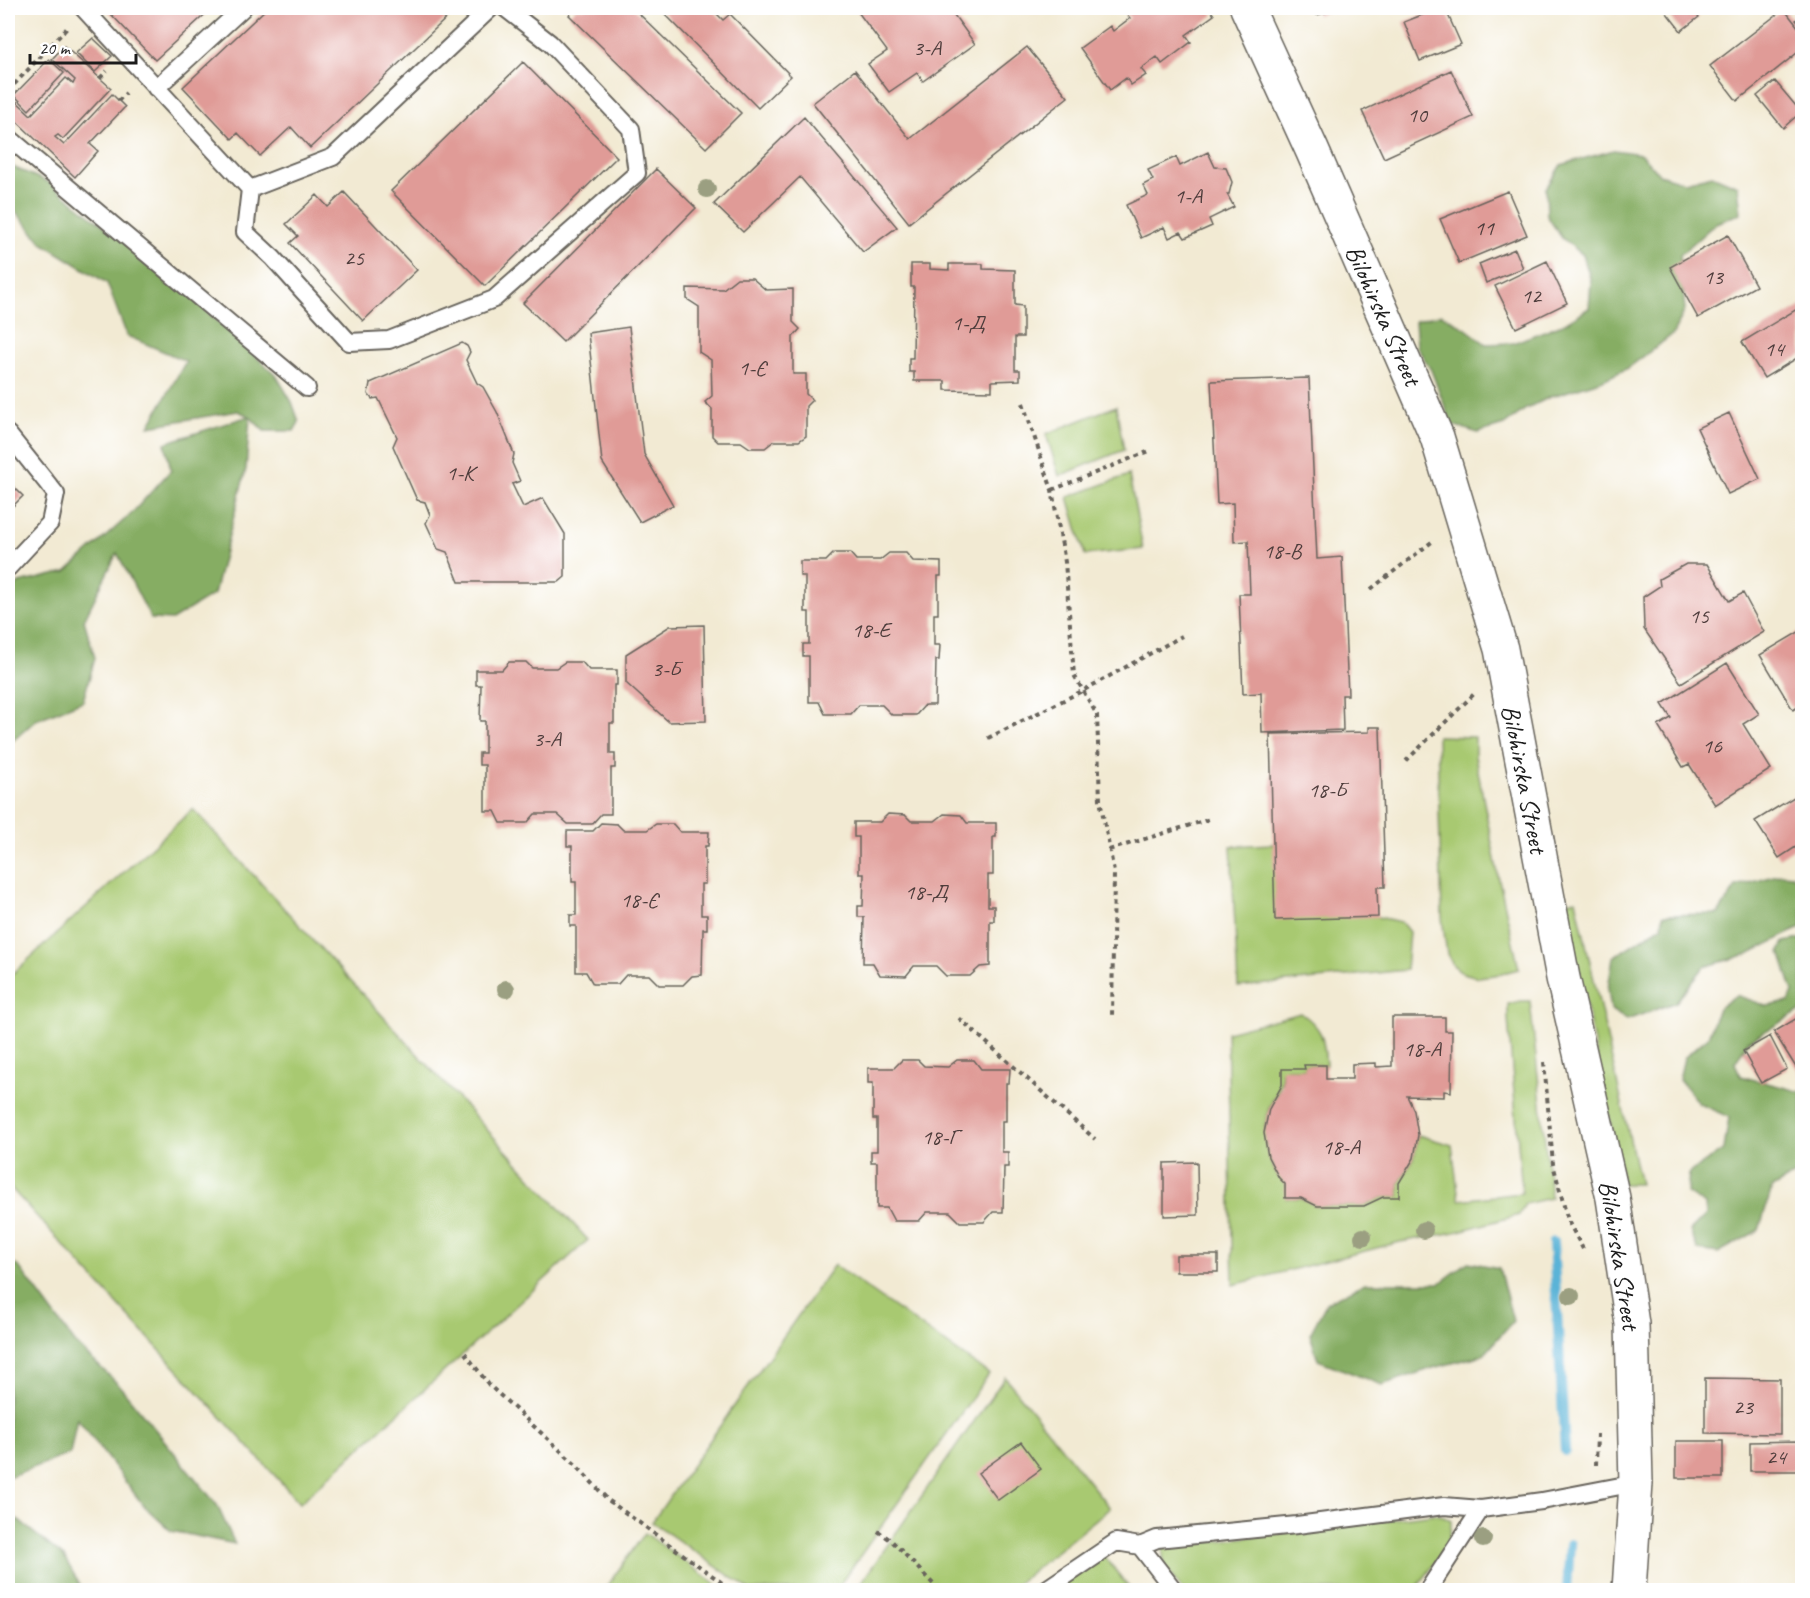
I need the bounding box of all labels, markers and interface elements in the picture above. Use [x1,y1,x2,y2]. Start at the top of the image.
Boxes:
scale bar [30,27,136,65]
house number: 3-А [913,34,942,62]
text: 20 m [39,37,72,59]
house number: 10 [1407,101,1429,129]
house number: 1-А [1174,182,1203,210]
house number: 11 [1474,214,1495,242]
street label: Bilohirska Street [1338,240,1430,393]
house number: 25 [344,244,365,272]
house number: 13 [1703,263,1725,291]
house number: 12 [1521,282,1543,310]
house number: 1-Д [952,309,987,337]
house number: 14 [1764,335,1786,363]
house number: 1-Є [738,354,768,382]
house number: 1-К [446,459,478,487]
house number: 18-В [1263,537,1303,565]
house number: 15 [1689,602,1710,630]
house number: 18-Е [851,616,893,644]
house number: 3-Б [652,655,684,683]
street label: Bilohirska Street [1494,702,1556,858]
house number: 3-А [533,725,562,753]
house number: 16 [1702,732,1723,760]
house number: 18-Б [1308,776,1350,804]
house number: 18-Д [905,878,950,906]
house number: 18-Є [620,886,660,914]
house number: 18-А [1403,1035,1442,1063]
house number: 18-Г [921,1123,963,1151]
house number: 18-А [1322,1133,1361,1161]
street label: Bilohirska Street [1591,1178,1648,1334]
house number: 23 [1733,1393,1755,1421]
house number: 24 [1766,1443,1788,1471]

